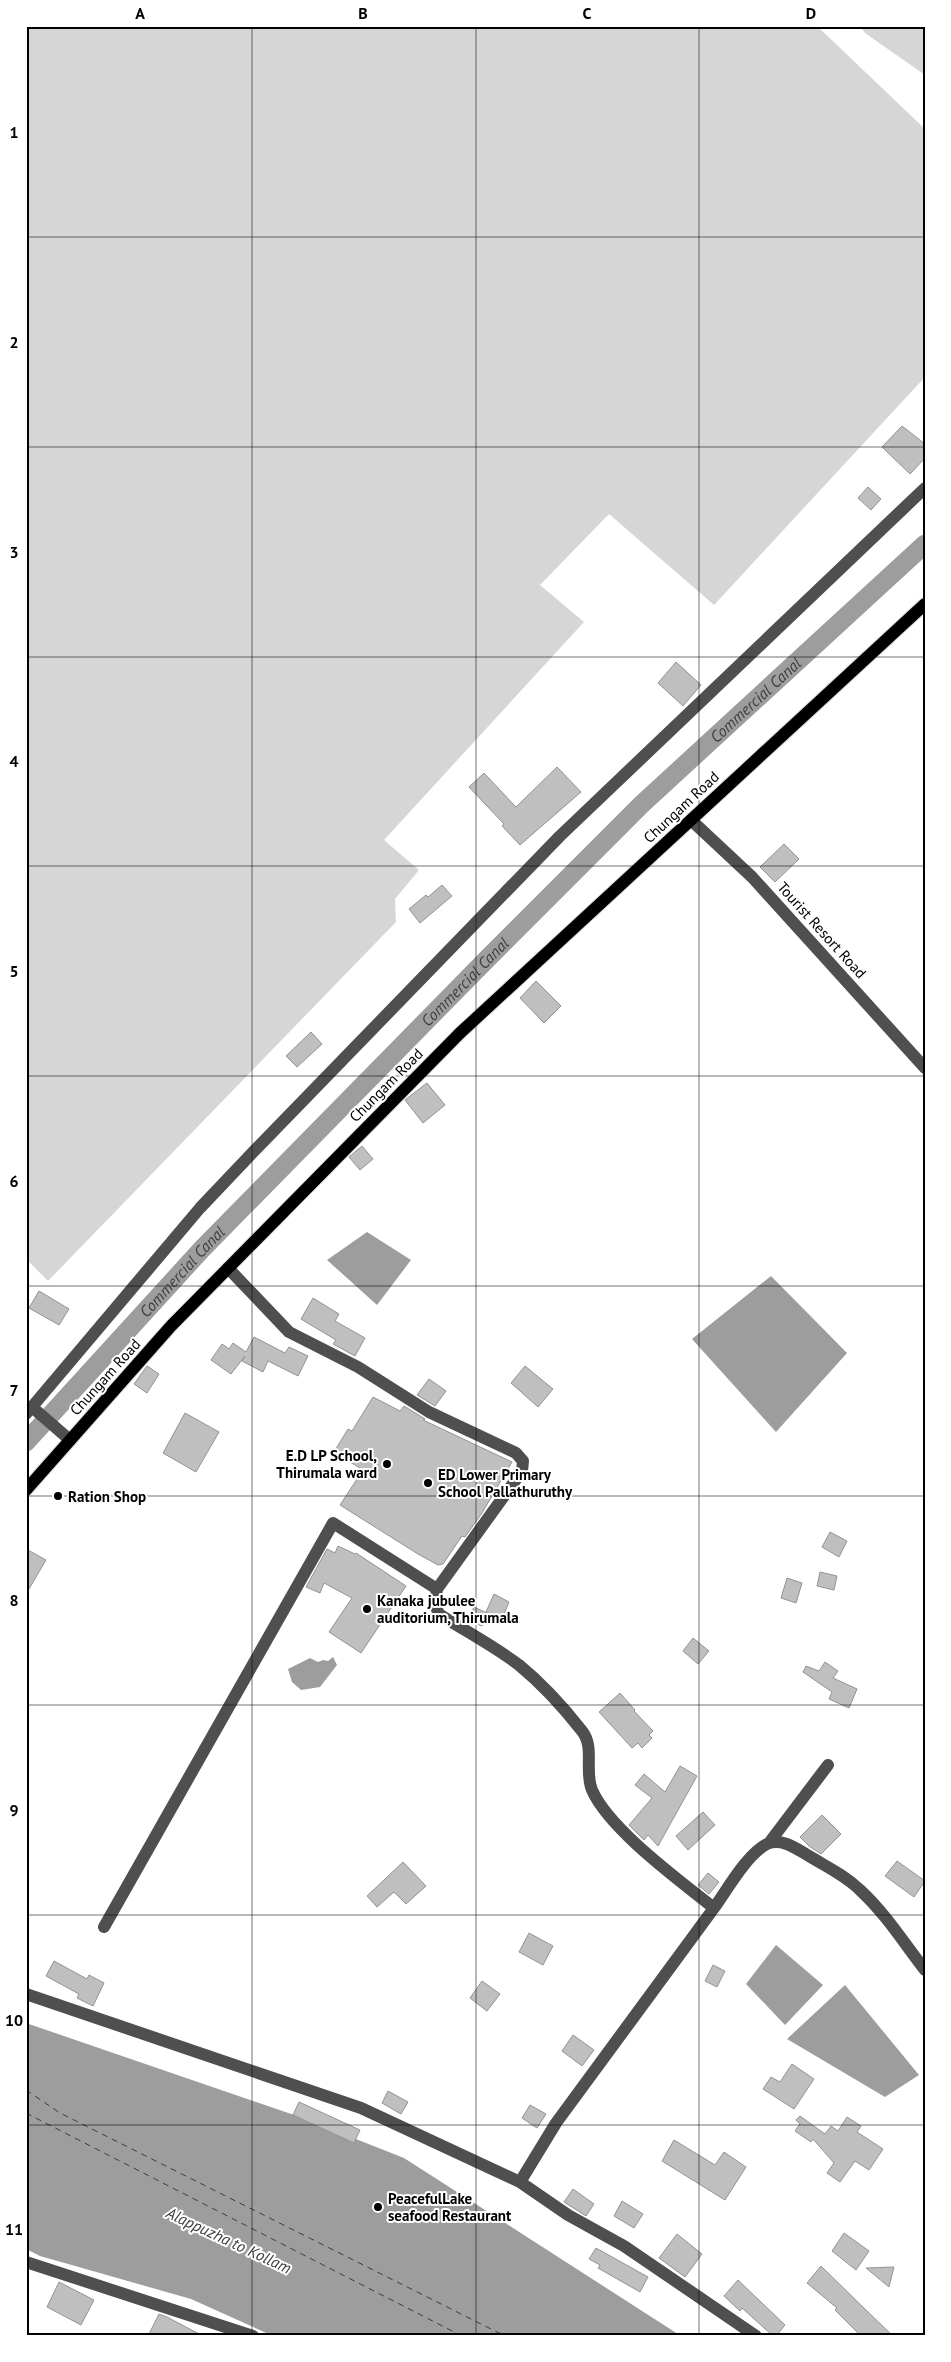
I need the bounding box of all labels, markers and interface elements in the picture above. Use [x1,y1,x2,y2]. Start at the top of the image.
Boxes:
text: A [135,3,145,23]
text: B [358,3,368,23]
text: C [583,3,592,23]
text: D [806,3,816,23]
text: 1 [9,122,19,142]
text: 2 [9,332,19,352]
text: 3 [9,542,19,562]
water label: Commercial Canal [706,652,806,747]
text: 4 [9,751,19,771]
street label: Chungam Road [639,767,723,847]
street label: Tourist Resort Road [774,878,870,982]
water label: Commercial Canal [417,933,513,1030]
text: 5 [9,961,19,981]
street label: Chungam Road [345,1044,427,1126]
text: 6 [9,1171,19,1191]
water label: Commercial Canal [135,1221,229,1321]
street label: Chungam Road [66,1335,144,1419]
text: 7 [9,1380,19,1400]
place label: E.D LP School, Thirumala ward [276,1446,377,1482]
marker: E.D LP School, Thirumala ward [381,1458,393,1470]
place label: ED Lower Primary School Pallathuruthy [438,1465,573,1501]
marker: ED Lower Primary School Pallathuruthy [422,1477,434,1489]
place label: Ration Shop [68,1487,146,1506]
marker: Ration Shop [52,1490,64,1502]
text: 8 [9,1590,19,1610]
place label: Kanaka jubulee auditorium, Thirumala [377,1591,519,1627]
marker: Kanaka jubulee auditorium, Thirumala [361,1603,373,1615]
text: 9 [9,1800,19,1820]
text: 10 [5,2010,23,2030]
place label: PeacefulLake seafood Restaurant [388,2189,512,2225]
marker: PeacefulLake seafood Restaurant [372,2201,384,2213]
water label: Alappuzha to Kollam [162,2202,295,2278]
text: 11 [5,2219,23,2239]

